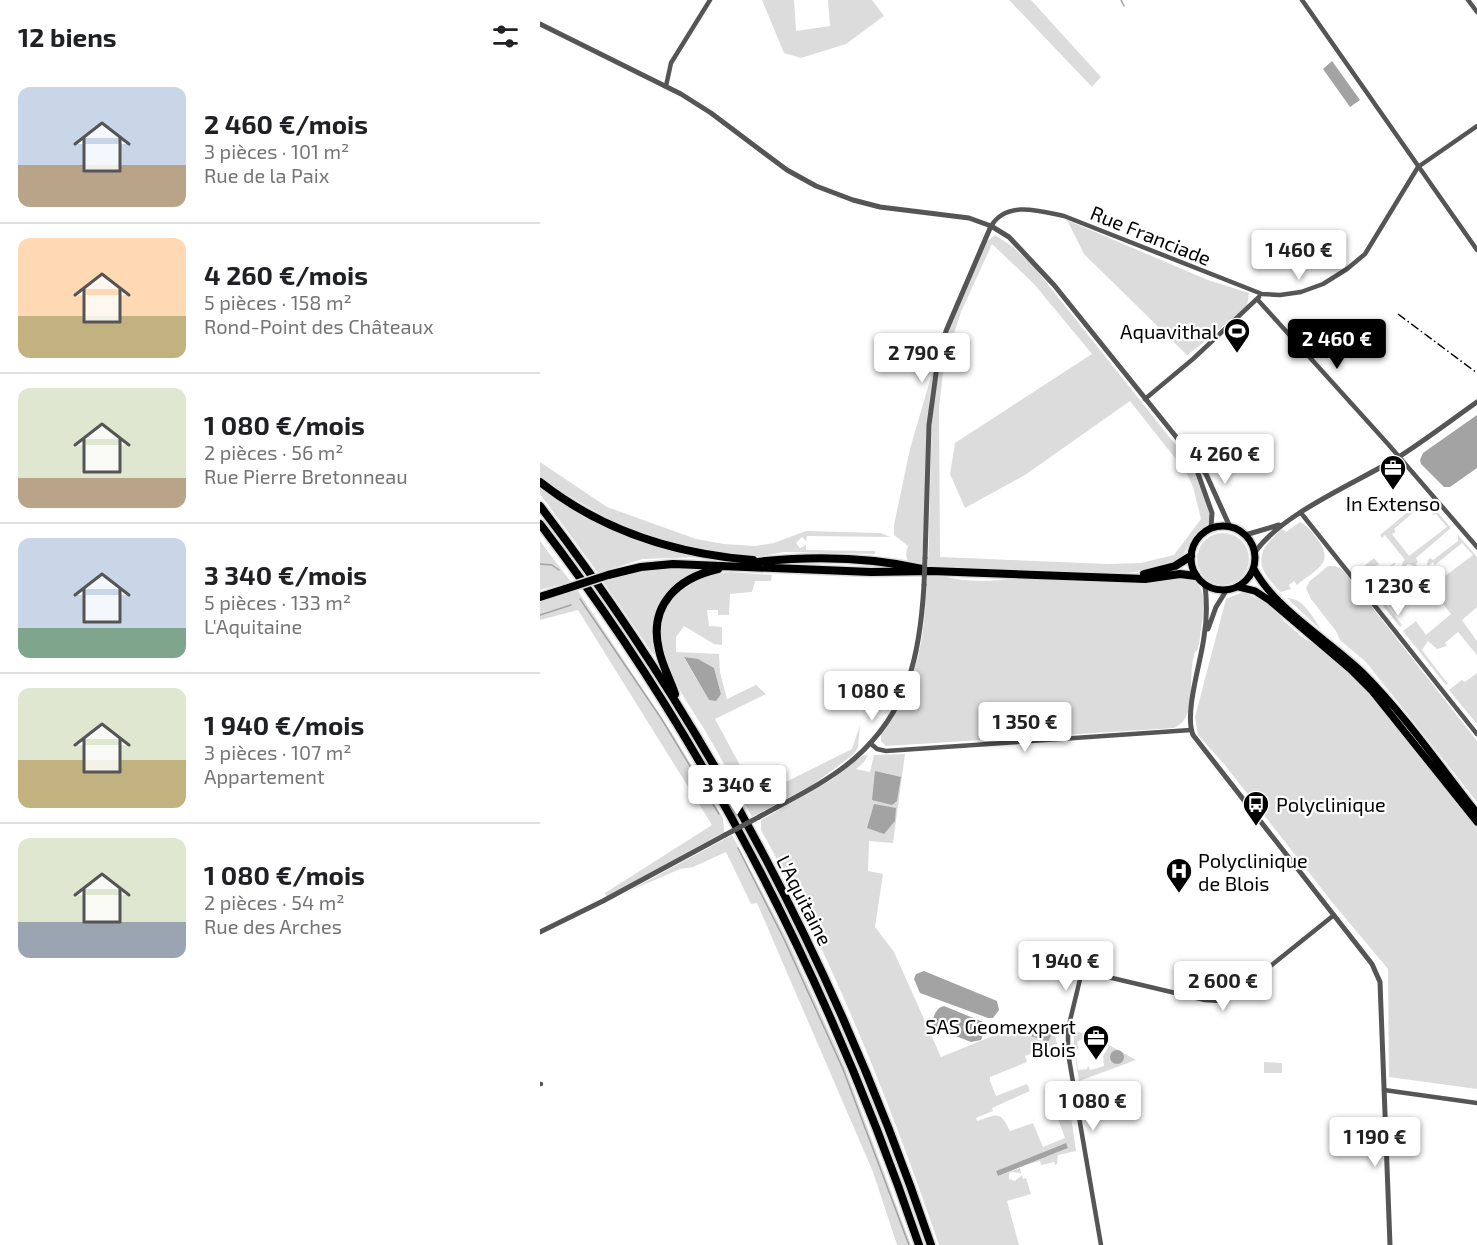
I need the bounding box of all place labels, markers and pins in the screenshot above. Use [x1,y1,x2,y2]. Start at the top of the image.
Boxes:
pin: 1 460 € [1244,230,1354,281]
sports icon: Aquavithal [1222,316,1252,354]
place label: Aquavithal [1120,319,1218,343]
pin: 2 460 € [1282,319,1392,370]
pin: 2 790 € [867,333,977,384]
pin: 4 260 € [1170,434,1280,485]
office icon: In Extenso [1378,453,1408,491]
place label: In Extenso [1346,491,1440,515]
pin: 1 230 € [1343,566,1453,617]
pin: 1 080 € [817,671,927,722]
pin: 1 350 € [970,702,1080,753]
pin: 3 340 € [682,765,792,816]
bus stop icon: Polyclinique [1241,789,1271,827]
place label: Polyclinique [1276,792,1386,816]
place label: Polyclinique de Blois [1198,848,1308,895]
hospital icon: Polyclinique de Blois [1164,856,1194,894]
pin: 1 940 € [1011,941,1121,992]
pin: 2 600 € [1168,961,1278,1012]
place label: SAS Geomexpert Blois [925,1014,1076,1061]
office icon: SAS Geomexpert Blois [1081,1023,1111,1061]
pin: 1 080 € [1038,1081,1148,1132]
pin: 1 190 € [1320,1117,1430,1168]

